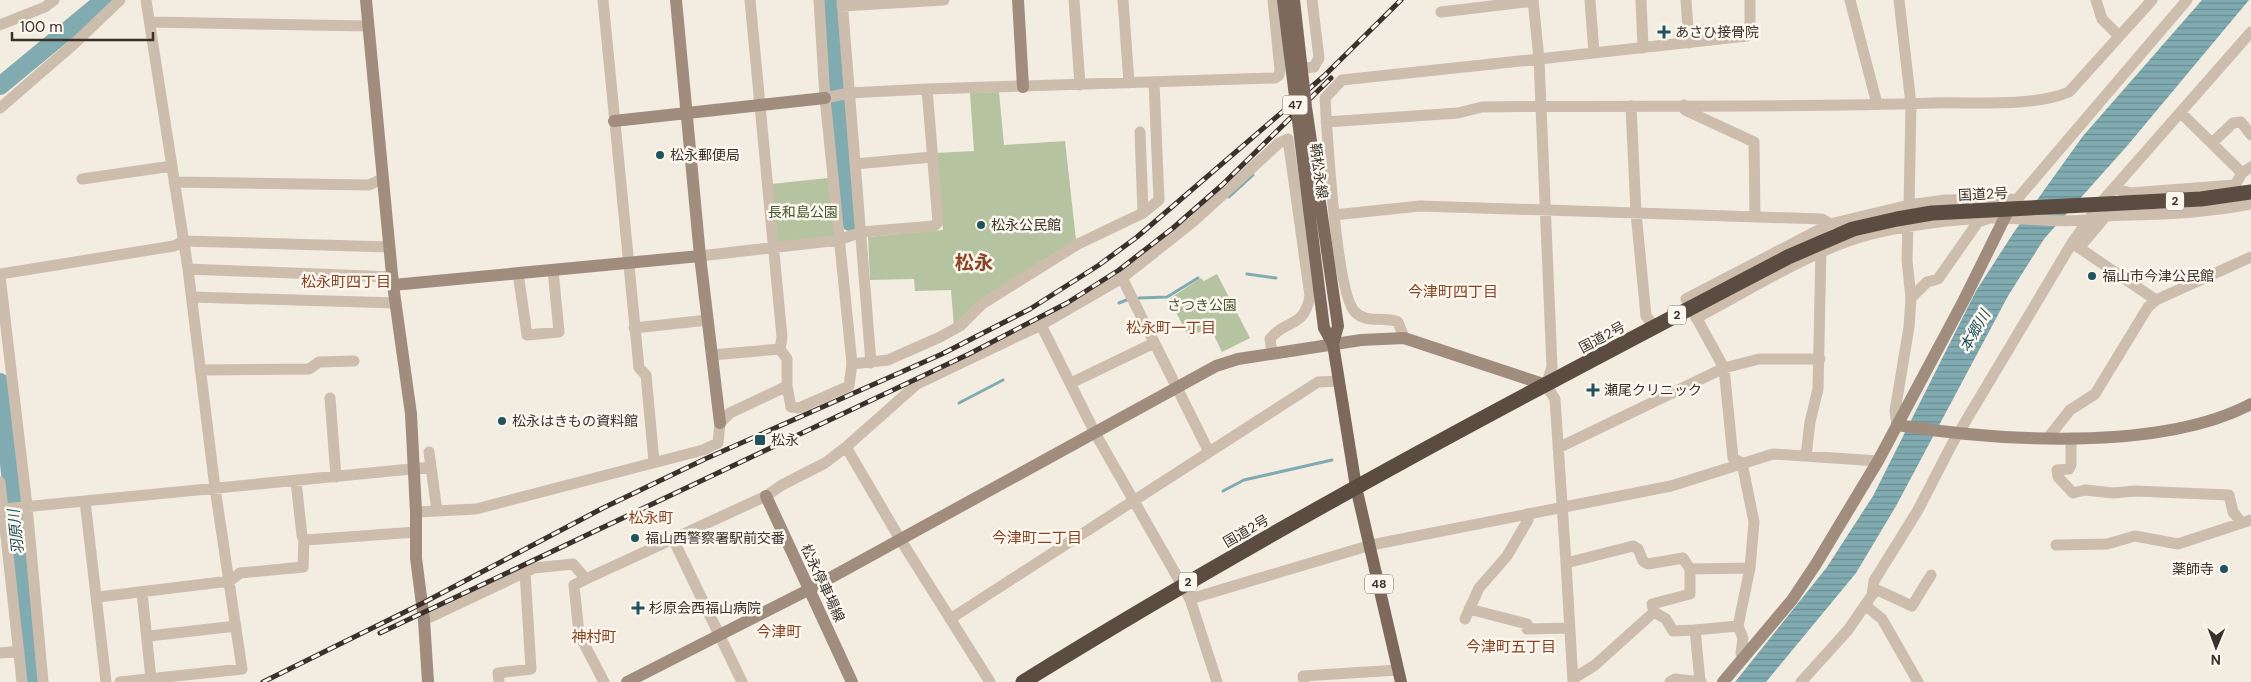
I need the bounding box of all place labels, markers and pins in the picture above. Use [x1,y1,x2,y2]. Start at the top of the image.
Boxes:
place label: あさひ接骨院 [1675,23,1759,41]
marker: あさひ接骨院 [1657,25,1671,39]
place label: 松永郵便局 [670,146,740,164]
marker: 松永郵便局 [654,149,666,161]
place label: 松永公民館 [991,216,1061,234]
marker: 松永公民館 [975,219,987,231]
place label: 福山市今津公民館 [2102,267,2214,285]
marker: 福山市今津公民館 [2086,270,2098,282]
place label: 瀬尾クリニック [1604,381,1702,399]
marker: 瀬尾クリニック [1586,383,1600,397]
place label: 松永はきもの資料館 [512,412,638,430]
marker: 松永はきもの資料館 [496,415,508,427]
place label: 松永 [771,431,799,449]
marker: 松永 [753,433,767,447]
place label: 福山西警察署駅前交番 [645,529,785,547]
marker: 福山西警察署駅前交番 [629,532,641,544]
place label: 薬師寺 [2172,560,2214,578]
marker: 薬師寺 [2218,563,2230,575]
place label: 杉原会西福山病院 [649,599,761,617]
marker: 杉原会西福山病院 [631,601,645,615]

